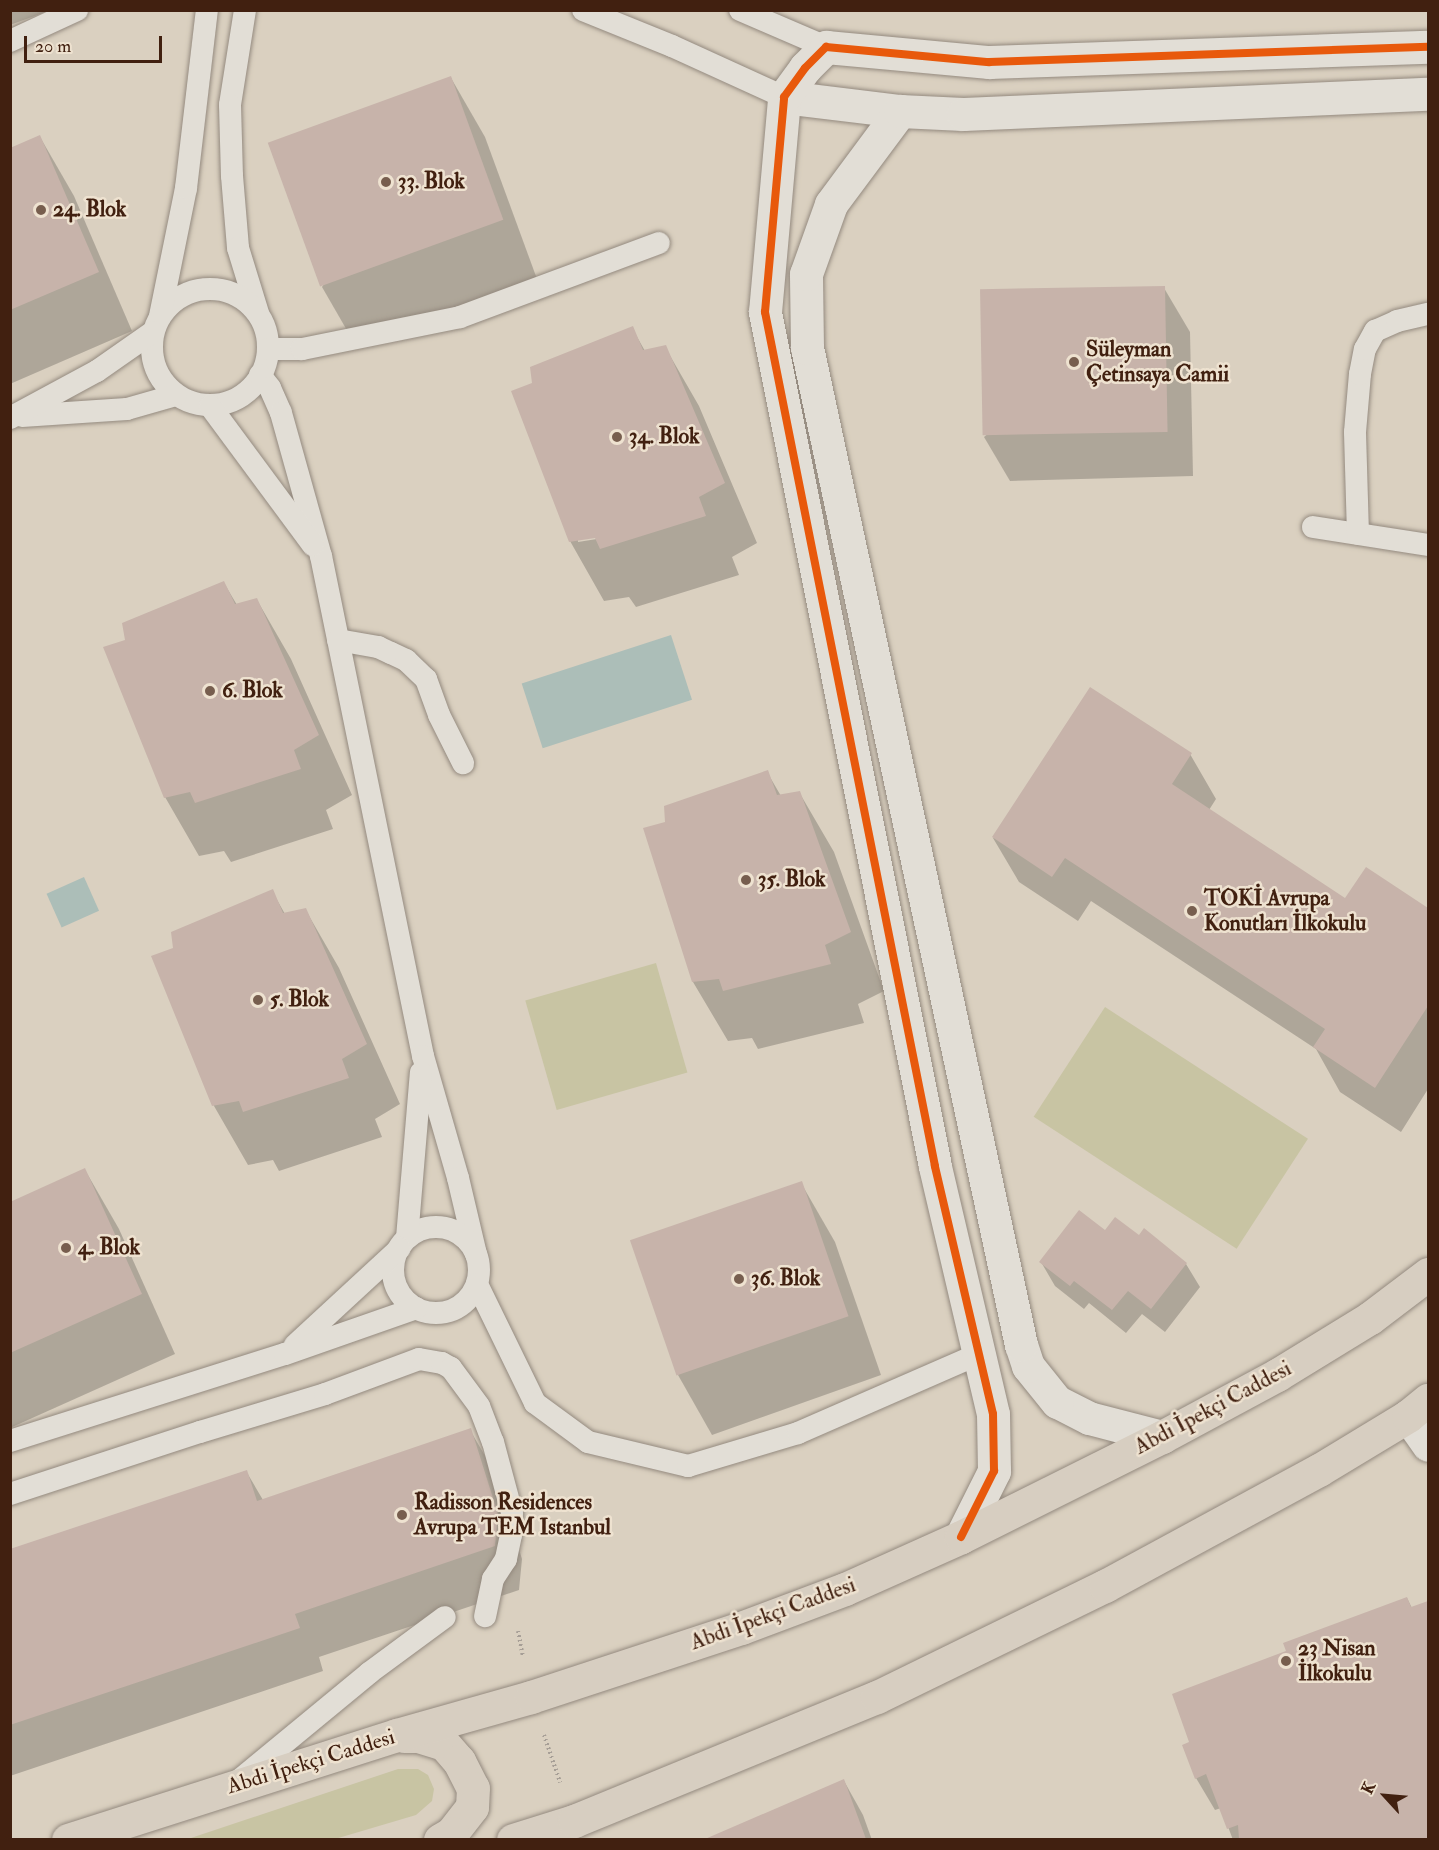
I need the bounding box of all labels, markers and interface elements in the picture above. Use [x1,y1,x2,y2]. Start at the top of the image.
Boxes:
scale bar [27,24,165,62]
text: 20 m [35,35,71,58]
place label: 33. Blok [398,169,465,195]
marker: 33. Blok [379,175,393,189]
place label: 24. Blok [53,197,126,223]
marker: 24. Blok [34,203,48,217]
place label: Süleyman Çetinsaya Camii [1086,336,1229,388]
marker: Süleyman Çetinsaya Camii [1067,355,1081,369]
place label: 34. Blok [629,424,700,450]
marker: 34. Blok [610,430,624,444]
place label: 6. Blok [222,678,283,704]
marker: 6. Blok [203,684,217,698]
place label: 35. Blok [758,867,826,893]
marker: 35. Blok [739,873,753,887]
place label: TOKİ Avrupa Konutları İlkokulu [1204,885,1366,936]
marker: TOKİ Avrupa Konutları İlkokulu [1185,904,1199,918]
place label: 5. Blok [270,987,329,1013]
marker: 5. Blok [251,993,265,1007]
place label: 4. Blok [78,1235,140,1261]
marker: 4. Blok [59,1241,73,1255]
place label: 36. Blok [751,1266,820,1292]
marker: 36. Blok [732,1272,746,1286]
street label: Abdi İpekçi Caddesi [1130,1355,1296,1461]
place label: Radisson Residences Avrupa TEM Istanbul [414,1489,611,1540]
marker: Radisson Residences Avrupa TEM Istanbul [395,1508,409,1522]
street label: Abdi İpekçi Caddesi [687,1572,859,1656]
place label: 23 Nisan İlkokulu [1298,1635,1376,1687]
marker: 23 Nisan İlkokulu [1279,1654,1293,1668]
street label: Abdi İpekçi Caddesi [224,1724,398,1800]
north arrow [1355,1766,1415,1826]
text: K [1357,1779,1380,1798]

